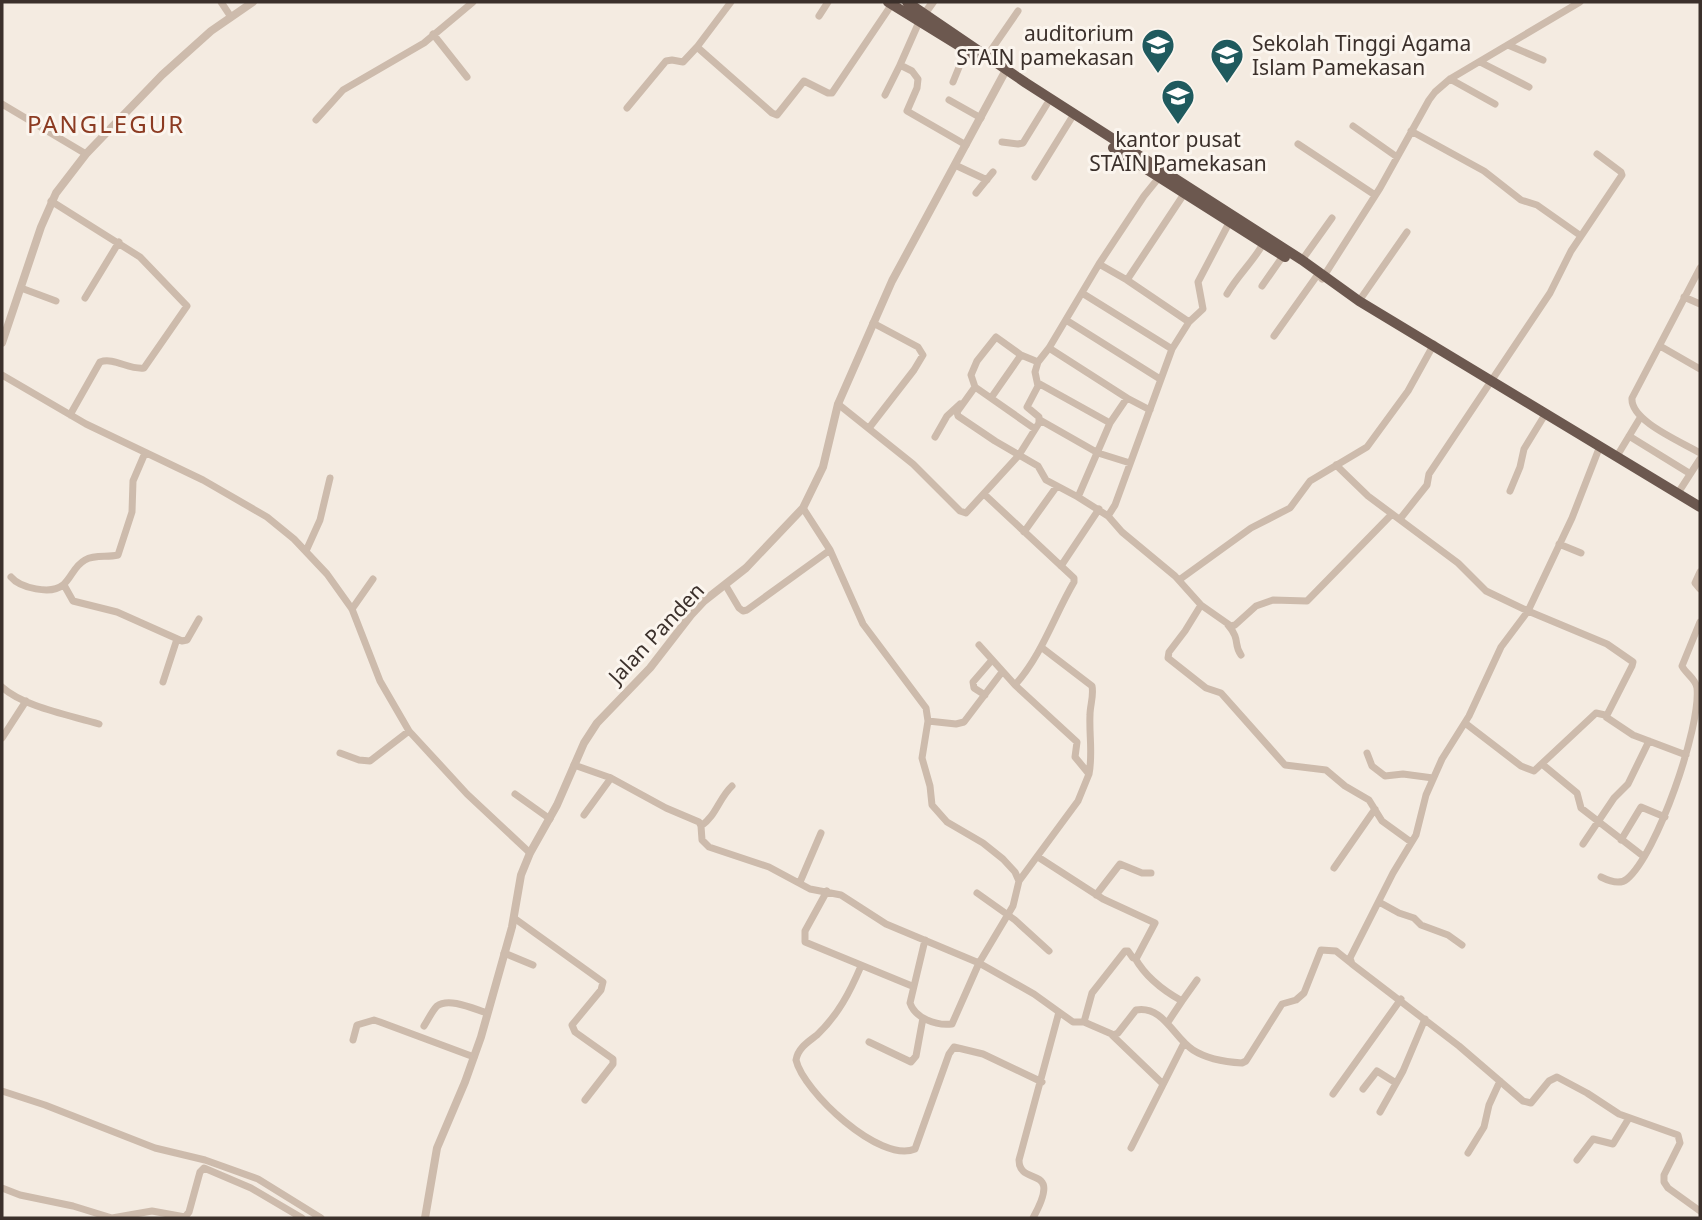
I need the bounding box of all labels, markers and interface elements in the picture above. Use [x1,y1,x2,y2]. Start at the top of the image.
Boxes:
place label: auditorium STAIN pamekasan [956,19,1134,71]
school or university icon: auditorium STAIN pamekasan [1139,26,1177,75]
place label: Sekolah Tinggi Agama Islam Pamekasan [1252,29,1471,81]
school or university icon: Sekolah Tinggi Agama Islam Pamekasan [1208,36,1246,85]
school or university icon: kantor pusat STAIN Pamekasan [1159,77,1197,126]
district label: PANGLEGUR [27,107,185,140]
place label: kantor pusat STAIN Pamekasan [1089,125,1267,177]
street label: Jalan Panden [601,577,710,691]

